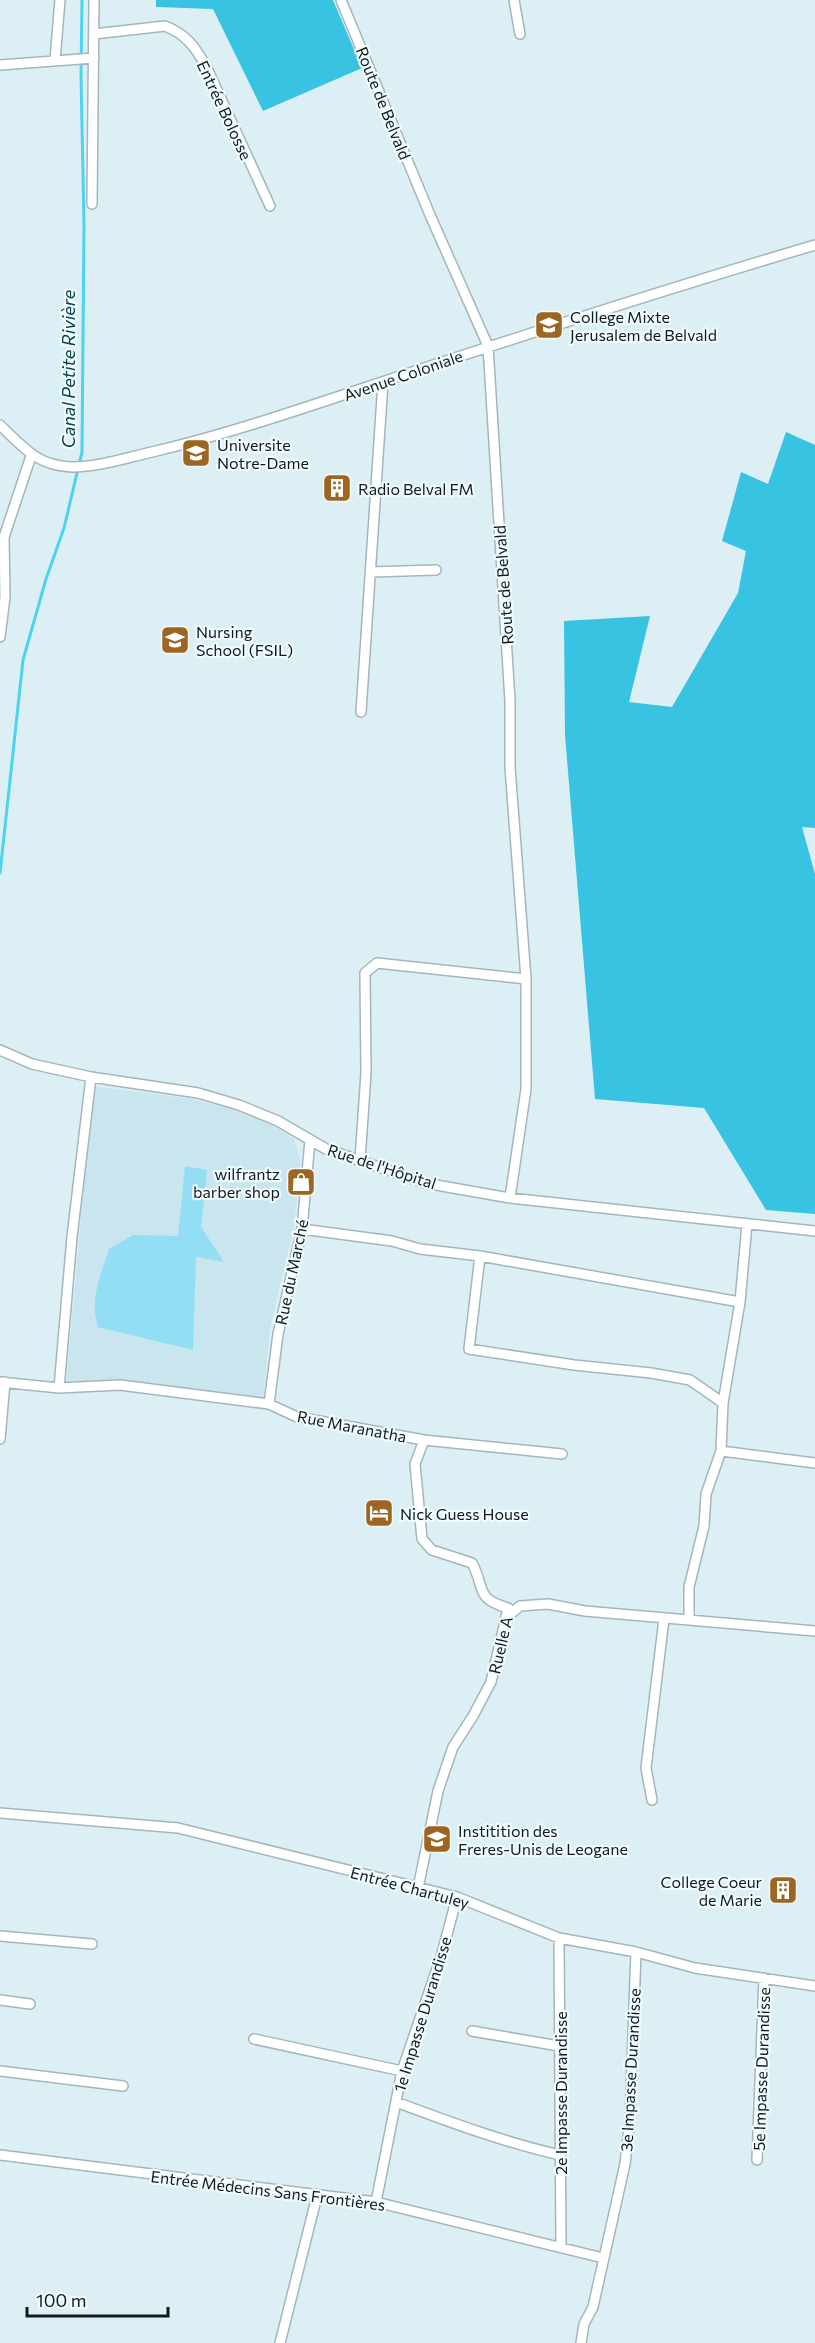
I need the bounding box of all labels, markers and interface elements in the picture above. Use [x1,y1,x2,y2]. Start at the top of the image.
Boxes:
street label: Route de Belvald [353,44,415,162]
street label: Entrée Bolosse [194,57,256,163]
water label: Canal Petite Rivière [57,289,79,448]
place label: College Mixte Jerusalem de Belvald [570,307,717,344]
school or university icon: College Mixte Jerusalem de Belvald [533,309,565,341]
street label: Avenue Coloniale [341,346,465,404]
place label: Universite Notre-Dame [217,435,309,472]
school or university icon: Universite Notre-Dame [180,437,212,469]
building icon: Radio Belval FM [321,472,353,504]
place label: Radio Belval FM [358,479,474,498]
street label: Route de Belvald [489,525,517,645]
place label: Nursing School (FSIL) [196,622,293,659]
school or university icon: Nursing School (FSIL) [159,624,191,656]
street label: Rue de l'Hôpital [325,1139,439,1193]
place label: wilfrantz barber shop [193,1164,280,1201]
shop icon: wilfrantz barber shop [285,1166,317,1198]
street label: Rue du Marché [271,1217,311,1327]
street label: Rue Maranatha [296,1406,408,1446]
hotel icon: Nick Guess House [363,1497,395,1529]
place label: Nick Guess House [400,1504,529,1523]
street label: Ruelle A [484,1614,516,1676]
place label: Institition des Freres-Unis de Leogane [458,1821,628,1858]
school or university icon: Institition des Freres-Unis de Leogane [421,1823,453,1855]
street label: Entrée Chartuley [348,1862,472,1912]
place label: College Coeur de Marie [661,1872,763,1909]
building icon: College Coeur de Marie [767,1874,799,1906]
street label: 1e Impasse Durandisse [389,1934,455,2094]
street label: 5e Impasse Durandisse [749,1987,773,2151]
street label: 3e Impasse Durandisse [616,1988,644,2152]
street label: 2e Impasse Durandisse [551,2011,570,2175]
street label: Entrée Médecins Sans Frontières [150,2166,386,2214]
scale bar [27,2280,168,2318]
text: 100 m [36,2289,86,2311]

